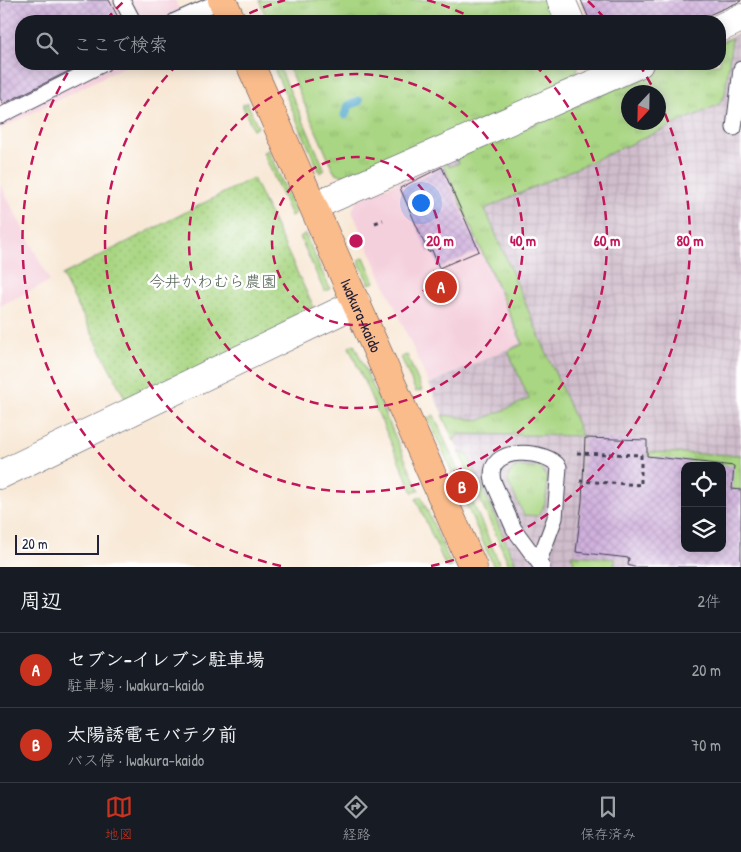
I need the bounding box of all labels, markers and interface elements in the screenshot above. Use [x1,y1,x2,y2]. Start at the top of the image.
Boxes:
search box [15,15,726,70]
icon: search [33,29,61,57]
text: ここで検索 [73,31,168,57]
north arrow [621,85,666,130]
your location [408,190,434,216]
text: 20 m [426,230,454,251]
text: 40 m [510,230,536,251]
text: 60 m [594,230,620,251]
text: 80 m [677,230,703,251]
centre of rings [347,232,365,250]
pin: A [425,268,457,306]
park label: 今井かわむら農園 [149,270,277,292]
street label: Iwakura-kaido [335,275,388,356]
map controls [681,462,726,552]
button: locate [681,462,726,507]
pin: B [446,468,478,506]
button: layers [681,507,726,552]
scale bar [15,532,99,555]
text: 20 m [22,534,48,553]
text: 周辺 [20,586,62,615]
text: 2件 [698,590,721,612]
text: セブン-イレブン駐車場 [67,646,265,672]
text: A [32,659,40,681]
text: 20 m [692,659,721,681]
text: 駐車場 · Iwakura-kaido [67,674,204,696]
text: 太陽誘電モバテク前 [67,721,237,747]
text: B [32,734,40,756]
text: 70 m [691,734,721,756]
text: バス停 · Iwakura-kaido [67,749,204,771]
tab: 地図 [105,793,133,843]
tab: 経路 [342,793,370,843]
tab: 保存済み [580,793,636,843]

